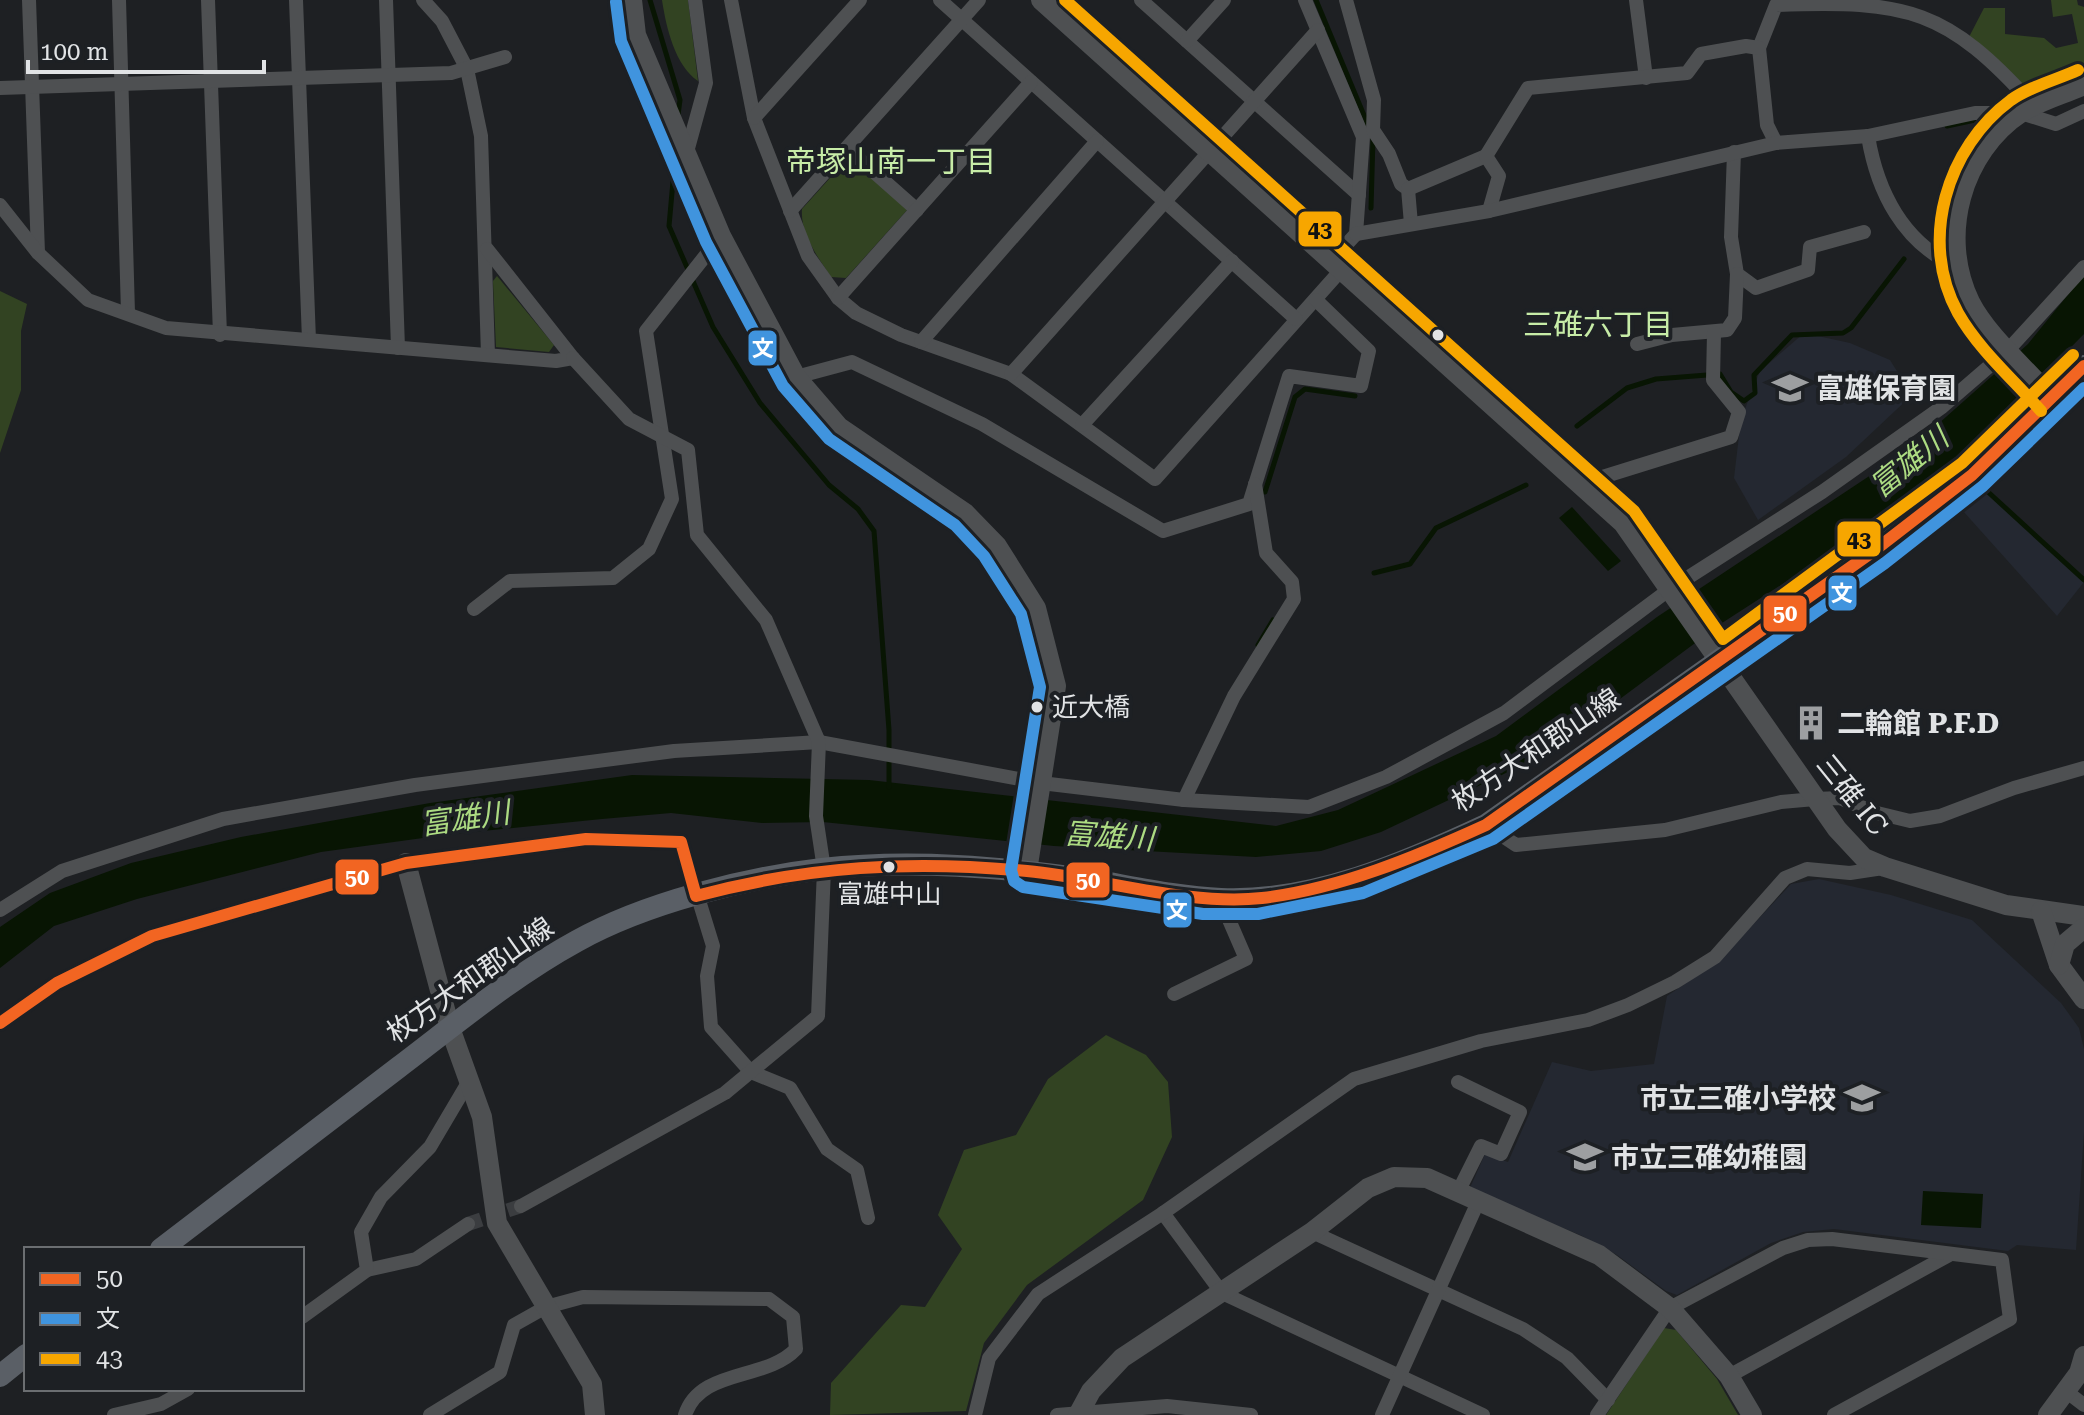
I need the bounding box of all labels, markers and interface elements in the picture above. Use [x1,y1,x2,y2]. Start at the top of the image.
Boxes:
scale bar [28,24,264,74]
text: 100 m [40,38,108,66]
district label: 帝塚山南一丁目 [786,144,996,179]
line badge: 43 [1297,210,1343,248]
text: 43 [1308,217,1332,242]
district label: 三碓六丁目 [1523,307,1673,342]
unlabelled marker [1430,327,1446,343]
line badge: 文 [747,329,778,367]
text: 文 [752,336,774,361]
school or university icon: 富雄保育園 [1771,369,1809,407]
place label: 富雄保育園 [1816,372,1956,405]
water label: 富雄川 [1863,418,1957,504]
line badge: 43 [1836,520,1882,558]
text: 43 [1847,527,1871,552]
line badge: 文 [1827,574,1858,612]
text: 文 [1831,581,1853,606]
line badge: 50 [1762,594,1808,633]
text: 50 [1773,601,1797,626]
street label: 枚方大和郡山線 [1446,682,1626,818]
place label: 近大橋 [1052,692,1130,722]
marker: 近大橋 [1029,699,1045,715]
building icon: 二輪館 P.F.D [1792,704,1830,742]
place label: 二輪館 P.F.D [1837,707,1999,740]
street label: 三碓 IC [1810,748,1894,842]
water label: 富雄川 [418,794,515,842]
water label: 富雄川 [1063,815,1158,857]
line badge: 50 [334,858,380,896]
marker: 富雄中山 [881,859,897,875]
line badge: 50 [1065,861,1111,899]
text: 50 [345,865,369,890]
text: 50 [1076,868,1100,893]
place label: 富雄中山 [837,879,941,909]
line badge: 文 [1162,891,1193,929]
text: 文 [1166,898,1188,923]
street label: 枚方大和郡山線 [380,910,560,1050]
school or university icon: 市立三碓小学校 [1843,1079,1881,1117]
place label: 市立三碓小学校 [1640,1082,1836,1115]
school or university icon: 市立三碓幼稚園 [1566,1138,1604,1176]
place label: 市立三碓幼稚園 [1611,1141,1807,1174]
legend [24,1247,304,1391]
text: 50 [96,1265,123,1293]
text: 文 [96,1305,120,1333]
text: 43 [96,1345,123,1373]

